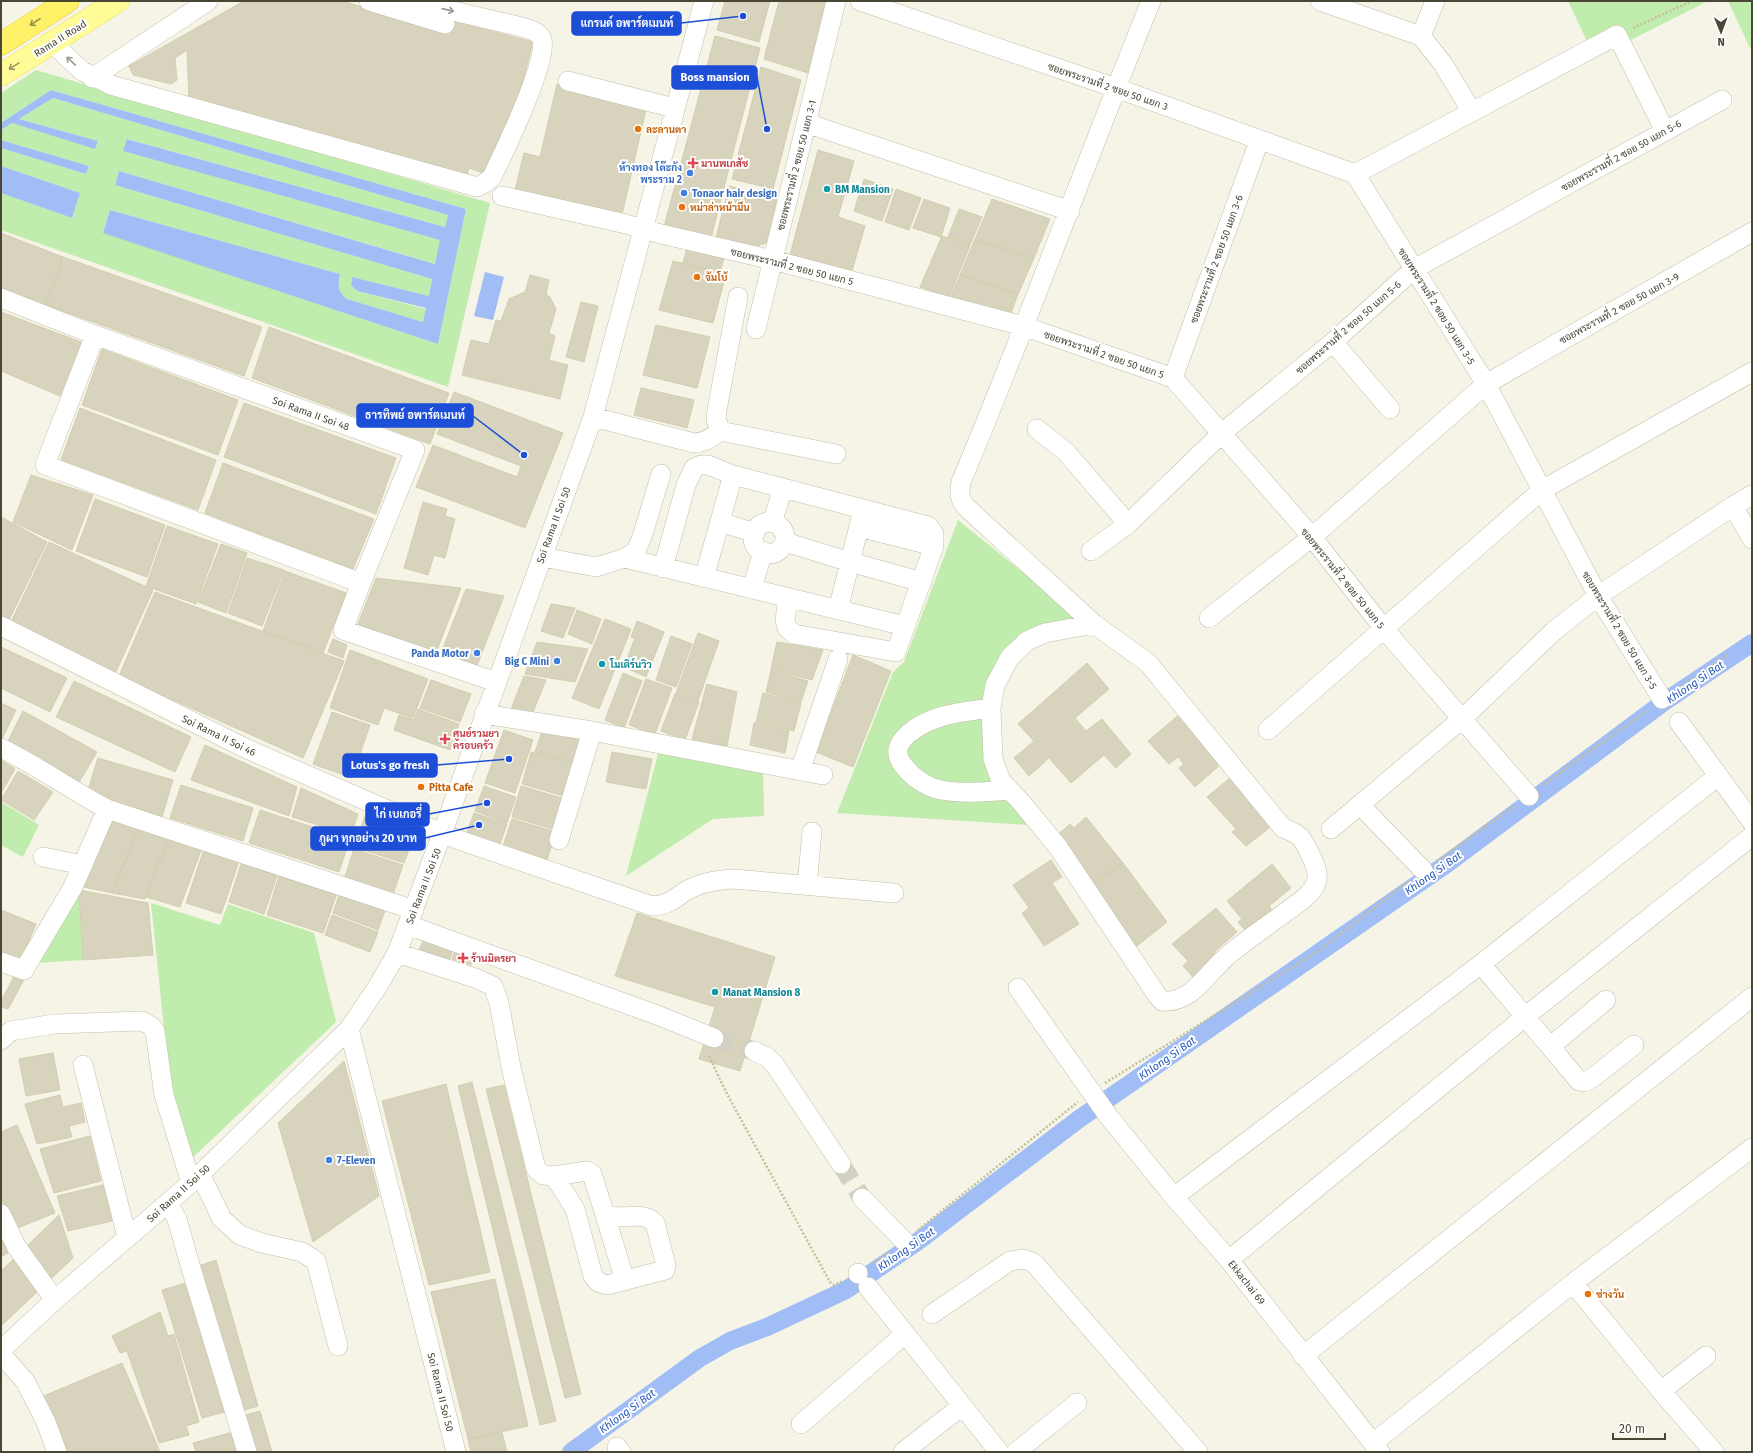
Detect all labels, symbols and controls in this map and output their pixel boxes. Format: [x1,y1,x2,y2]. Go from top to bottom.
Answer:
one-way arrow [441,7,454,14]
callout: แกรนด์ อพาร์ตเมนท์ [572,12,681,35]
north arrow [1701,12,1741,52]
text: แกรนด์ อพาร์ตเมนท์ [580,15,674,30]
one-way arrow [30,18,41,26]
street label: Rama II Road [32,18,89,60]
text: N [1717,35,1725,48]
one-way arrow [66,57,76,66]
street label: ซอยพระรามที่ 2 ซอย 50 แยก 3 [1046,58,1170,113]
one-way arrow [8,63,20,71]
callout: Boss mansion [672,66,757,89]
text: Boss mansion [680,71,750,84]
street label: ซอยพระรามที่ 2 ซอย 50 แยก 3-1 [772,98,819,232]
street label: ซอยพระรามที่ 2 ซอย 50 แยก 5-6 [1558,115,1684,194]
marker: ละลานตา [633,124,643,134]
place label: ละลานตา [646,124,686,136]
place label: มานพเภสัช [701,157,749,170]
marker: มานพเภสัช [688,158,698,168]
place label: ห้างทอง โต๊ะกัง พระราม 2 [619,160,682,186]
marker: ห้างทอง โต๊ะกัง พระราม 2 [685,168,695,178]
marker: BM Mansion [822,184,832,194]
place label: BM Mansion [835,184,890,196]
marker: Tonaor hair design [679,188,689,198]
place label: Tonaor hair design [692,188,777,200]
street label: ซอยพระรามที่ 2 ซอย 50 แยก 3-6 [1185,193,1246,325]
place label: หม่าล่าหน้ามึน [690,201,750,214]
marker: หม่าล่าหน้ามึน [677,202,687,212]
street label: ซอยพระรามที่ 2 ซอย 50 แยก 5 [729,243,855,288]
street label: ซอยพระรามที่ 2 ซอย 50 แยก 3-5 [1395,244,1480,367]
street label: ซอยพระรามที่ 2 ซอย 50 แยก 3-9 [1556,268,1682,347]
place label: จัมโบ้ [705,271,729,284]
marker: จัมโบ้ [692,272,702,282]
street label: ซอยพระรามที่ 2 ซอย 50 แยก 5-6 [1292,276,1404,377]
street label: ซอยพระรามที่ 2 ซอย 50 แยก 5 [1042,326,1166,381]
street label: Soi Rama II Soi 48 [271,394,351,434]
callout: ธารทิพย์ อพาร์ตเมนท์ [357,404,473,427]
text: ธารทิพย์ อพาร์ตเมนท์ [365,407,466,422]
street label: Soi Rama II Soi 50 [534,485,574,565]
street label: ซอยพระรามที่ 2 ซอย 50 แยก 5 [1298,524,1389,632]
street label: ซอยพระรามที่ 2 ซอย 50 แยก 3-5 [1579,568,1662,692]
place label: Panda Motor [411,648,470,660]
marker: Panda Motor [472,648,482,658]
place label: Big C Mini [505,656,549,668]
marker: Big C Mini [552,656,562,666]
place label: โมเดิร์นวิว [609,657,652,671]
water label: Khlong Si Bat [1664,658,1727,706]
marker: โมเดิร์นวิว [597,659,607,669]
street label: Soi Rama II Soi 46 [180,713,257,759]
place label: ศูนย์รวมยา ครอบครัว [453,726,499,752]
marker: ศูนย์รวมยา ครอบครัว [440,734,450,744]
callout: Lotus's go fresh [343,754,437,777]
text: Lotus's go fresh [351,759,429,772]
marker: Pitta Cafe [416,782,426,792]
place label: Pitta Cafe [429,782,474,794]
callout: ไก่ เบเกอรี่ [366,803,429,826]
text: ไก่ เบเกอรี่ [373,803,422,821]
callout: ภูผา ทุกอย่าง 20 บาท [311,827,425,850]
text: ภูผา ทุกอย่าง 20 บาท [319,831,417,846]
street label: Soi Rama II Soi 50 [404,846,444,926]
water label: Khlong Si Bat [1402,849,1464,898]
place label: ร้านมิตรยา [471,952,516,965]
marker: ร้านมิตรยา [458,953,468,963]
marker: Manat Mansion 8 [710,987,720,997]
place label: Manat Mansion 8 [723,987,801,999]
water label: Khlong Si Bat [1136,1034,1198,1083]
marker: 7-Eleven [324,1155,334,1165]
place label: 7-Eleven [337,1155,376,1167]
street label: Soi Rama II Soi 50 [145,1162,213,1225]
water label: Khlong Si Bat [875,1225,937,1274]
street label: Ekkachai 69 [1225,1258,1267,1307]
place label: ช่างวัน [1596,1288,1625,1301]
marker: ช่างวัน [1583,1289,1593,1299]
street label: Soi Rama II Soi 50 [424,1352,456,1433]
water label: Khlong Si Bat [597,1387,658,1436]
scale bar [1613,1415,1665,1441]
text: 20 m [1619,1422,1645,1436]

